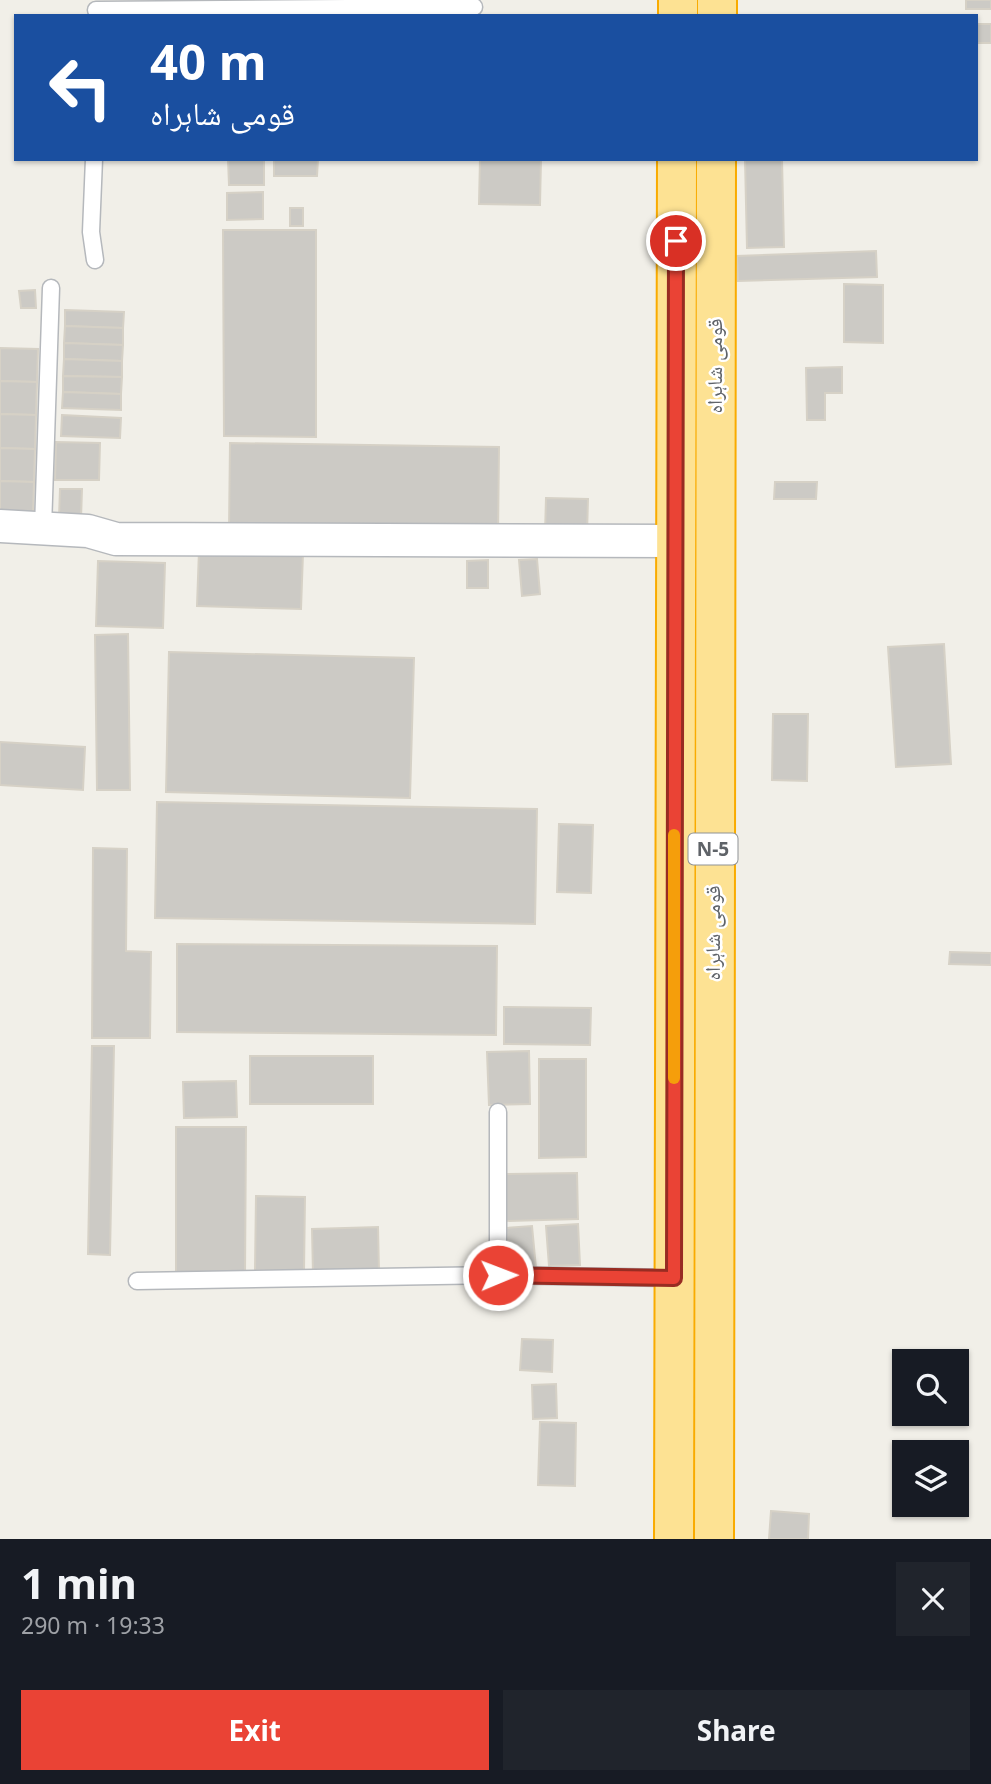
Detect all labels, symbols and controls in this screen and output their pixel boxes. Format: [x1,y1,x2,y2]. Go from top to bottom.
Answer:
text: 40 m [150,28,267,94]
icon: left [35,42,126,133]
text: قومی شاہراہ [150,91,295,134]
pin [646,211,706,271]
icon: arrive [657,222,695,260]
street label: قومی شاہراہ [700,318,728,414]
road number: N-5 [688,834,738,864]
street label: قومی شاہراہ [698,885,726,981]
position arrow [461,1238,535,1312]
map controls [892,1349,969,1517]
button: search [892,1349,969,1426]
button: layers [892,1440,969,1517]
text: 1 min [21,1554,137,1611]
button: close [896,1562,970,1636]
text: 290 m · 19:33 [21,1609,165,1641]
button: Exit [21,1690,489,1770]
button: Share [503,1690,970,1770]

